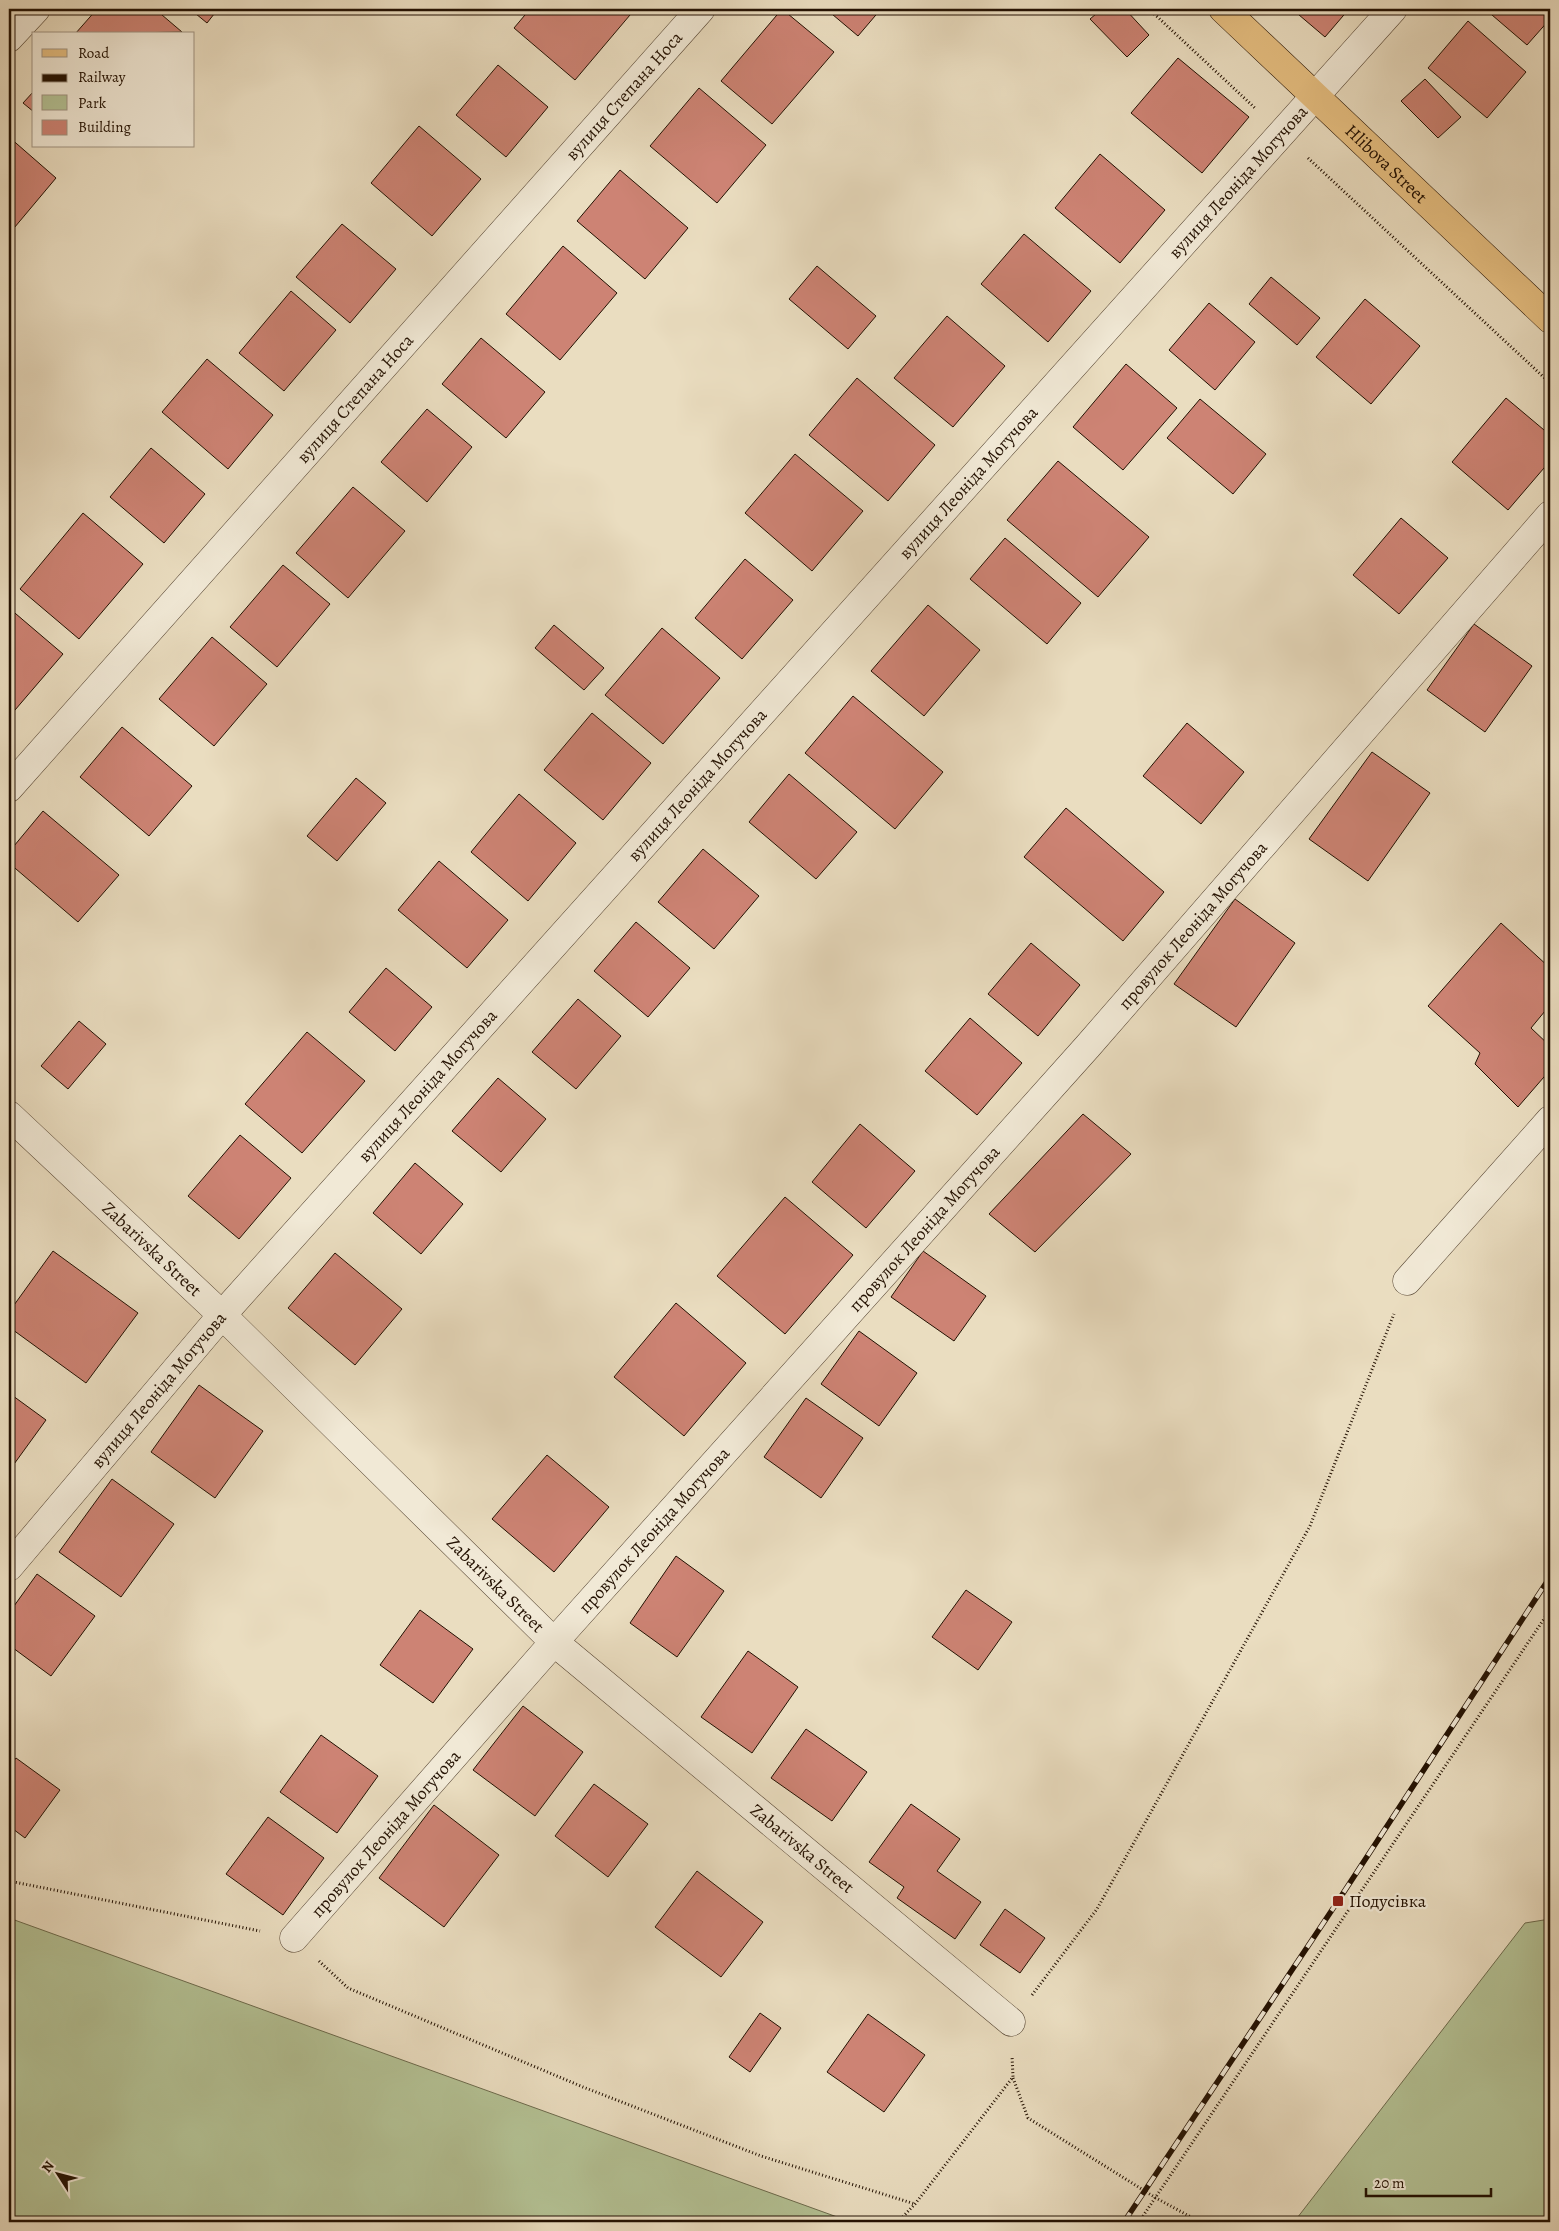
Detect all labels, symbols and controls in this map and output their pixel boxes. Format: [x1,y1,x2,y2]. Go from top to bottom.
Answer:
street label: вулиця Степана Носа [560,25,688,165]
legend [32,32,195,148]
text: Road [78,43,110,63]
text: Railway [78,67,126,87]
text: Park [78,93,107,113]
street label: вулиця Леоніда Могучова [1163,100,1313,263]
text: Building [78,117,131,137]
street label: Hlibova Street [1340,119,1433,209]
street label: вулиця Степана Носа [291,328,419,468]
street label: вулиця Леоніда Могучова [893,400,1044,564]
street label: вулиця Леоніда Могучова [622,703,773,867]
street label: провулок Леоніда Могучова [1113,836,1273,1015]
street label: вулиця Леоніда Могучова [353,1003,503,1167]
street label: провулок Леоніда Могучова [843,1140,1006,1317]
street label: Zabarivska Street [97,1197,207,1302]
street label: вулиця Леоніда Могучова [86,1306,232,1473]
street label: провулок Леоніда Могучова [573,1441,736,1619]
street label: Zabarivska Street [441,1531,550,1638]
street label: провулок Леоніда Могучова [306,1744,466,1923]
street label: Zabarivska Street [745,1798,859,1899]
place label: Подусівка [1349,1889,1427,1913]
marker: Подусівка [1331,1894,1345,1908]
north arrow [32,2148,82,2198]
text: N [37,2157,59,2176]
scale bar [1366,2166,1492,2198]
text: 20 m [1374,2173,1405,2193]

